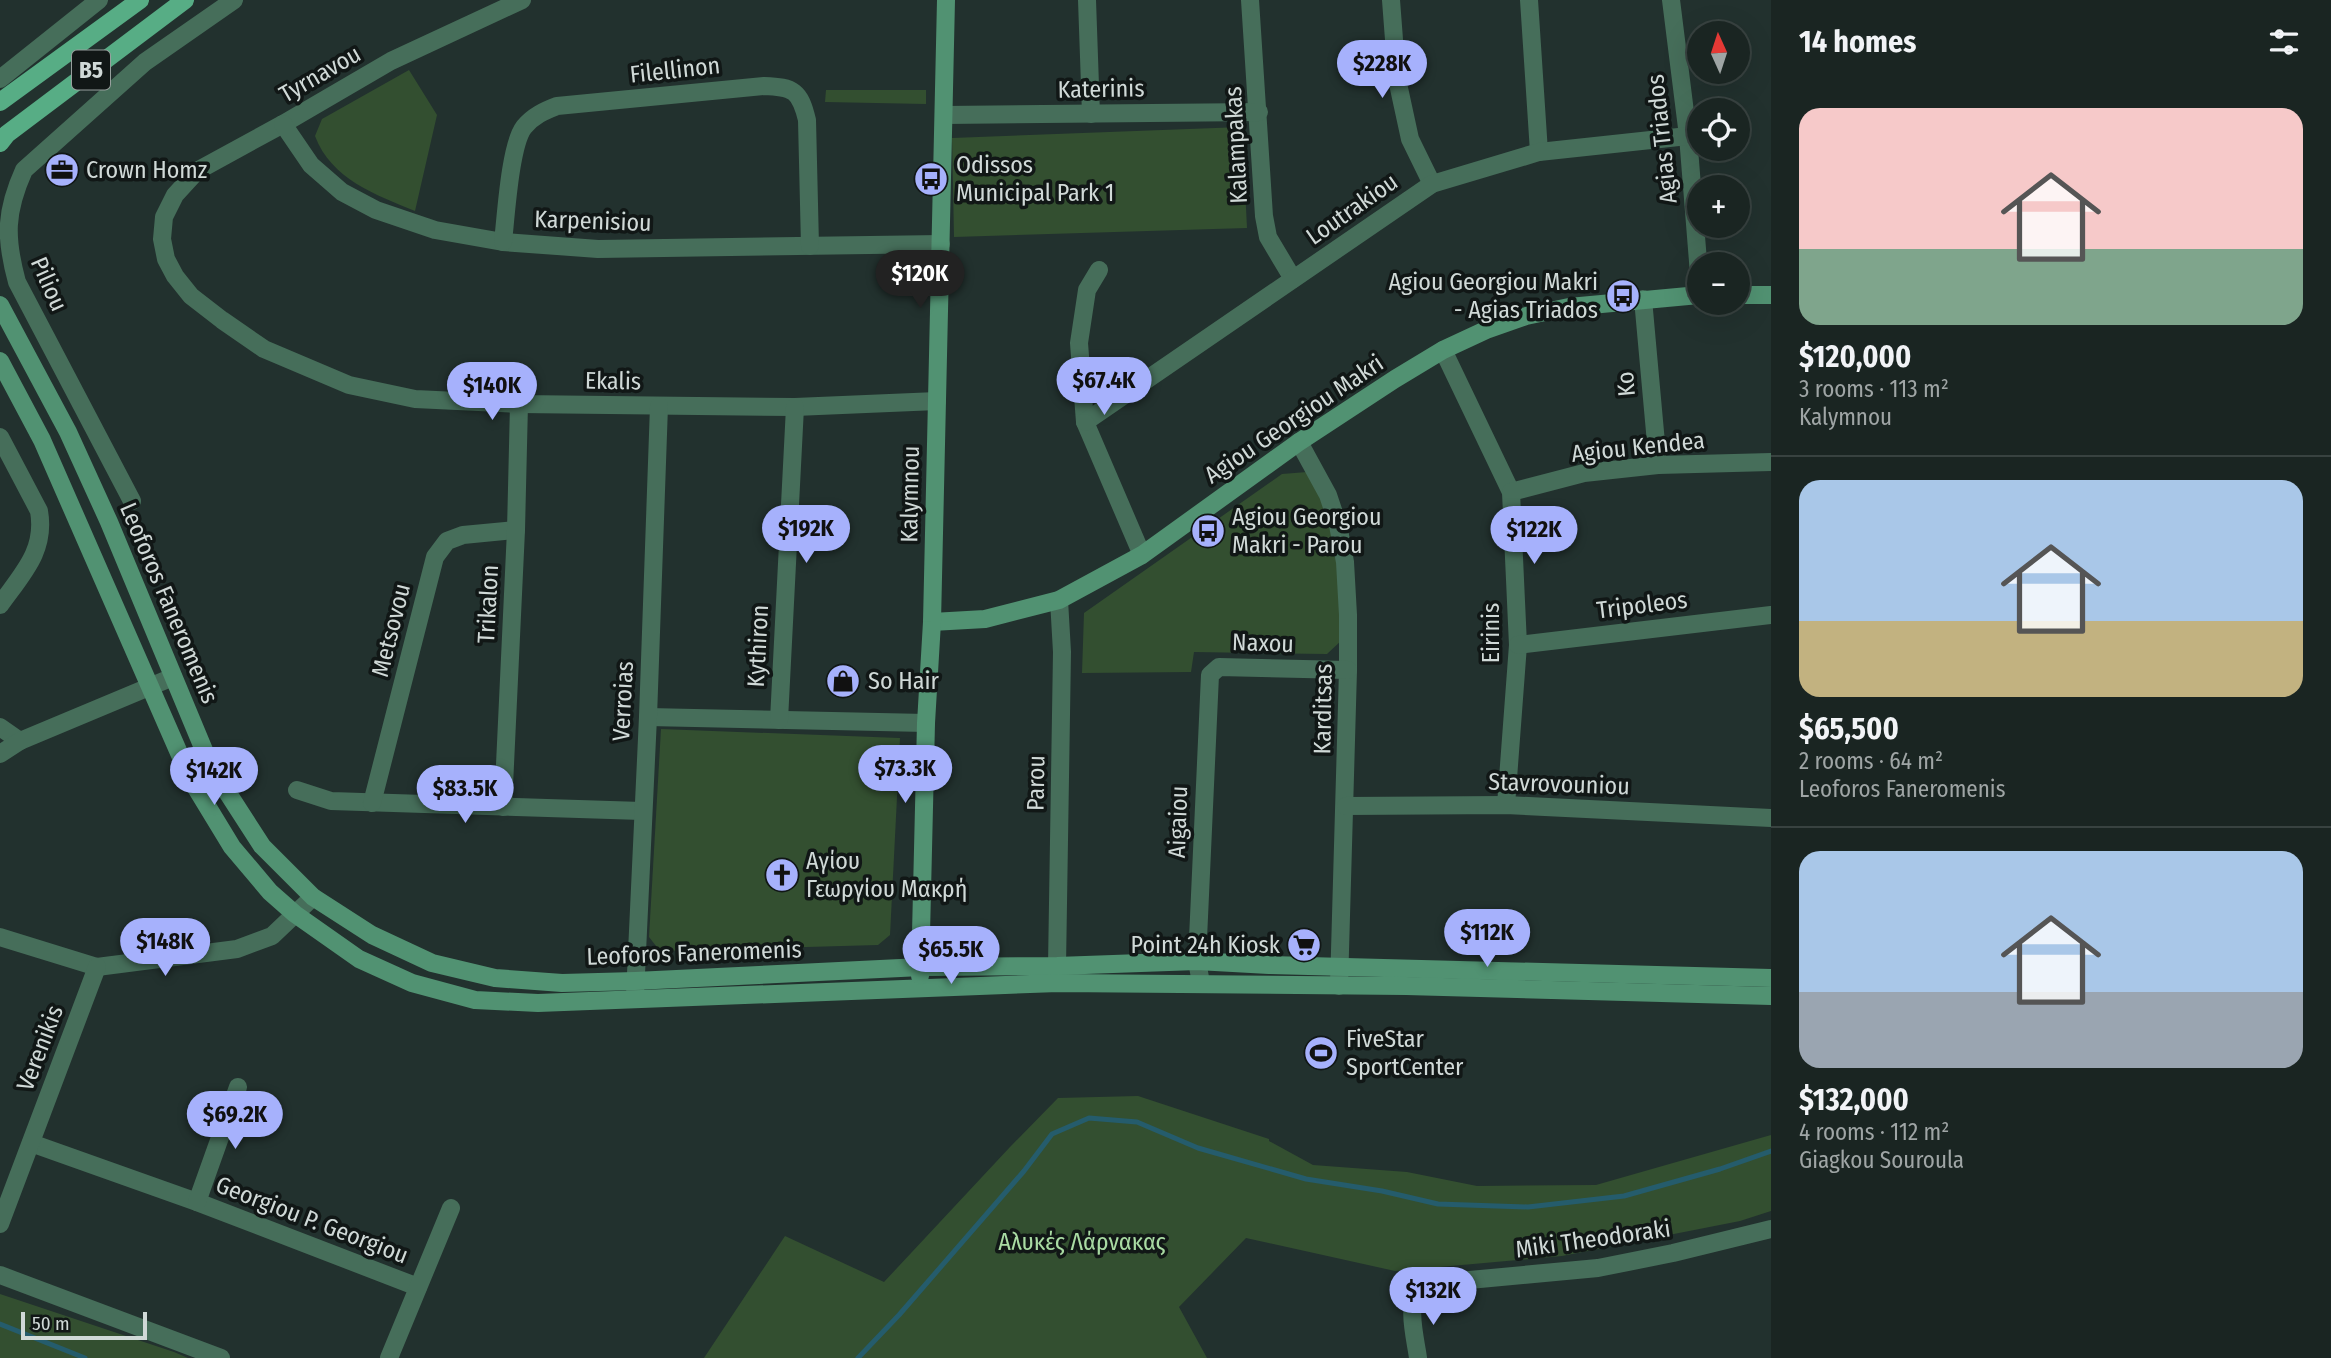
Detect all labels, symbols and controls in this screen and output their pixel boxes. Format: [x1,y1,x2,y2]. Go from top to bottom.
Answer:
north arrow [1687,21,1750,84]
map controls [1687,21,1750,315]
icon: filters [2265,23,2303,61]
text: 14 homes [1799,24,1916,60]
street label: Tyrnavou [274,40,366,108]
pin: $228K [1333,41,1431,100]
text: $228K [1353,49,1411,77]
road number: B5 [72,50,110,90]
street label: Filellinon [629,51,721,89]
street label: Agias Triados [1641,73,1683,205]
street label: Katerinis [1057,74,1145,104]
street label: Kalampakas [1219,86,1253,204]
button: locate [1687,98,1750,161]
office icon: Crown Homz [43,151,81,189]
place label: Odissos Municipal Park 1 [956,151,1114,207]
icon: home [1988,154,2114,280]
place label: Crown Homz [86,156,207,184]
bus stop icon: Odissos Municipal Park 1 [912,160,950,198]
street label: Loutrakiou [1301,167,1403,251]
button: + [1687,175,1750,238]
street label: Karpenisiou [534,205,652,237]
pin: $120K [871,250,969,310]
button: − [1687,252,1750,315]
street label: Piliou [25,253,73,315]
text: $120K [892,259,948,287]
place label: Agiou Georgiou Makri - Agias Triados [1388,268,1598,324]
bus stop icon: Agiou Georgiou Makri - Agias Triados [1604,277,1642,315]
text: $120,000 [1799,339,1911,375]
street label: Agiou Georgiou Makri [1199,349,1389,489]
pin: $67.4K [1047,358,1161,417]
pin: $140K [443,362,541,422]
text: $67.4K [1073,366,1135,394]
street label: Ekalis [585,367,641,395]
street label: Ko [1611,370,1641,398]
text: $140K [463,371,521,399]
text: 3 rooms · 113 m² [1799,375,1949,403]
text: Kalymnou [1799,403,1892,431]
street label: Agiou Kendea [1570,426,1706,468]
street label: Kalymnou [895,445,925,543]
street label: Leoforos Faneromenis [114,498,224,708]
place label: Agiou Georgiou Makri - Parou [1232,503,1382,559]
pin: $192K [757,505,855,565]
pin: $122K [1485,506,1583,566]
bus stop icon: Agiou Georgiou Makri - Parou [1189,512,1227,550]
text: $192K [778,514,834,542]
text: $122K [1506,515,1562,543]
icon: home [1988,526,2114,652]
street label: Trikalon [472,564,504,644]
street label: Metsovou [366,580,416,680]
street label: Tripoleos [1595,586,1689,624]
street label: Eirinis [1477,603,1505,663]
street label: Kythiron [742,604,774,688]
street label: Naxou [1232,628,1294,658]
street label: Verroias [607,660,639,742]
shop icon: So Hair [824,662,862,700]
street label: Karditsas [1308,663,1338,755]
place label: So Hair [868,667,940,695]
text: $65,500 [1799,711,1899,747]
pin: $73.3K [848,746,962,805]
text: 2 rooms · 64 m² [1799,747,1943,775]
pin: $142K [165,748,263,807]
text: $73.3K [874,754,936,782]
street label: Parou [1022,755,1050,811]
text: $142K [186,756,242,784]
pin: $83.5K [408,766,522,825]
street label: Stavrovouniou [1488,768,1630,800]
text: $83.5K [433,774,497,802]
text: Leoforos Faneromenis [1799,775,2005,803]
street label: Aigaiou [1163,785,1193,859]
place label: Αγίου Γεωργίου Μακρή [806,847,967,903]
church icon: Αγίου Γεωργίου Μακρή [763,856,801,894]
icon: home [1988,897,2114,1023]
pin: $112K [1438,909,1536,969]
pin: $148K [116,918,214,978]
text: $112K [1460,918,1514,946]
pin: $65.5K [894,926,1008,986]
supermarket icon: Point 24h Kiosk [1285,926,1323,964]
text: $148K [136,927,194,955]
place label: Point 24h Kiosk [1131,931,1281,959]
street label: Leoforos Faneromenis [586,935,802,971]
text: $65.5K [919,935,983,963]
street label: Verenikis [11,1001,69,1095]
place label: FiveStar SportCenter [1346,1025,1464,1081]
sports icon: FiveStar SportCenter [1302,1034,1340,1072]
text: $132,000 [1799,1082,1909,1118]
pin: $69.2K [178,1092,292,1151]
text: $69.2K [203,1100,267,1128]
text: 4 rooms · 112 m² [1799,1118,1949,1146]
text: Giagkou Souroula [1799,1146,1964,1174]
street label: Georgiou P. Georgiou [212,1170,412,1270]
street label: Miki Theodoraki [1514,1214,1672,1264]
park label: Αλυκές Λάρνακας [998,1228,1166,1256]
pin: $132K [1384,1268,1482,1327]
text: $132K [1405,1276,1461,1304]
scale bar [21,1309,147,1341]
text: 50 m [32,1312,70,1335]

